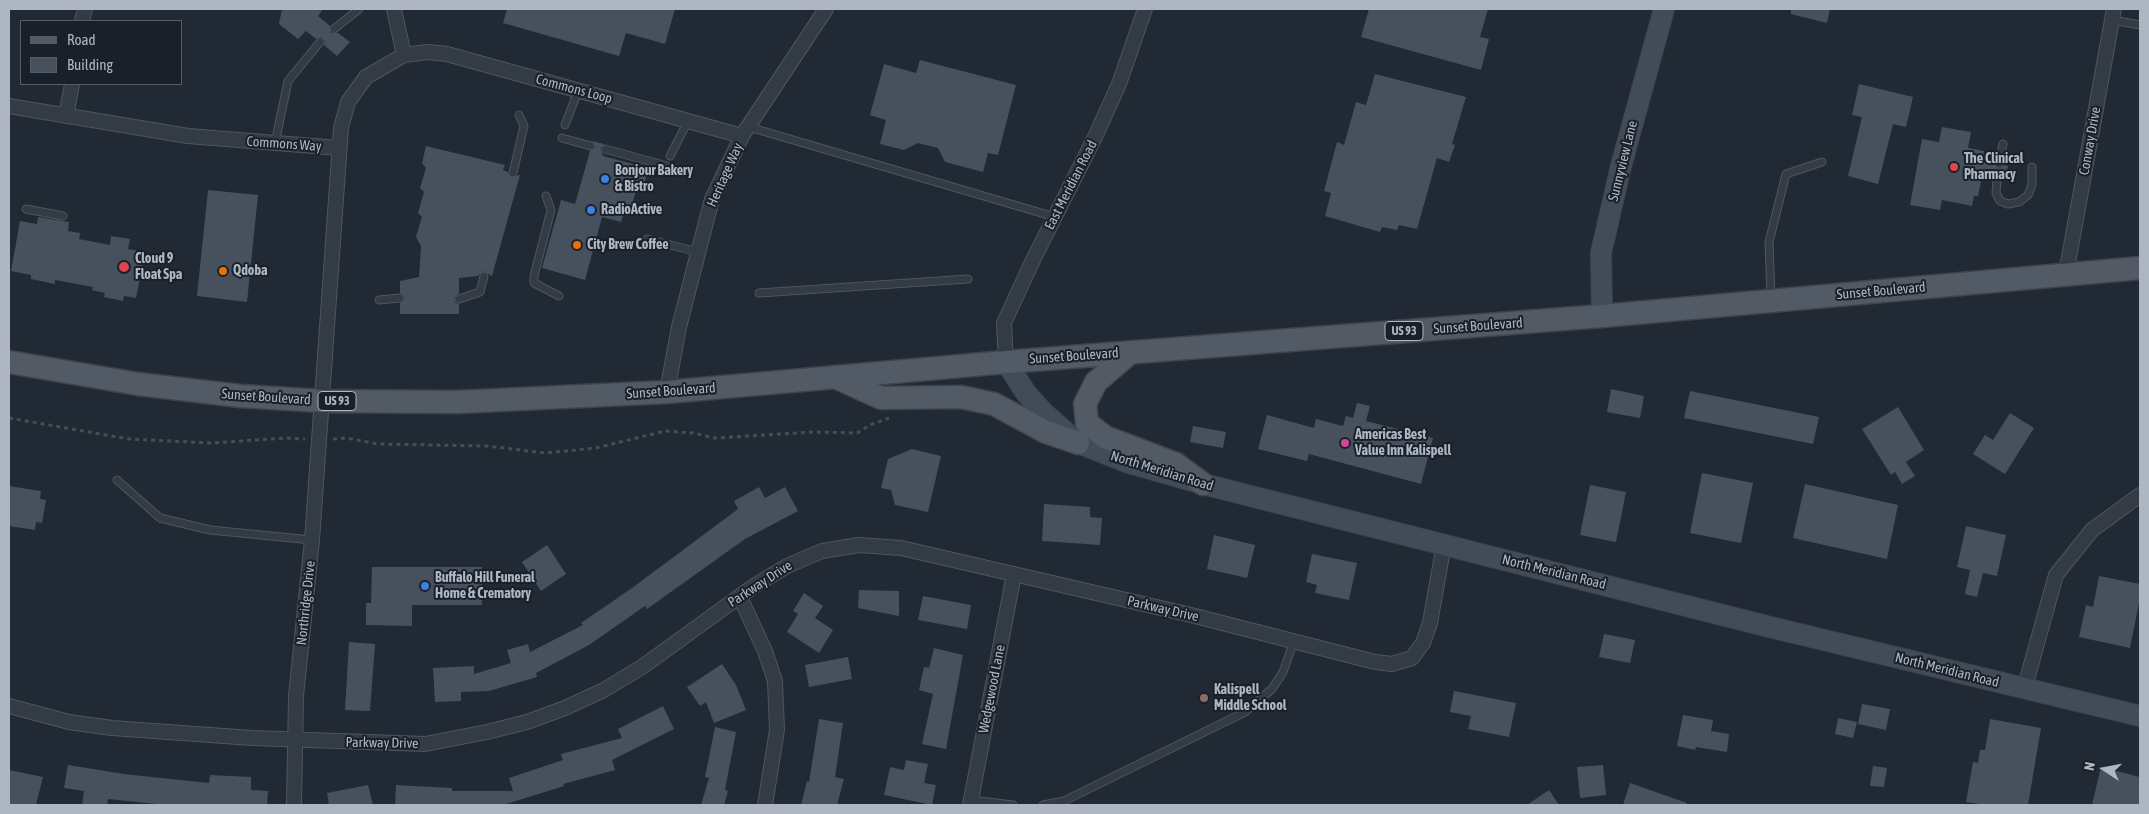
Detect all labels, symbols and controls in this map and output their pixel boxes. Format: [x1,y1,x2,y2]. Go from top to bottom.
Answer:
legend [20,20,182,85]
text: Road [67,31,96,48]
text: Building [67,56,113,73]
street label: Commons Loop [534,71,614,107]
street label: Conway Drive [2076,105,2104,177]
street label: Sunnyview Lane [1605,119,1641,203]
street label: Commons Way [246,133,322,155]
street label: East Meridian Road [1041,137,1101,233]
street label: Heritage Way [703,140,747,210]
place label: The Clinical Pharmacy [1964,151,2024,184]
marker: The Clinical Pharmacy [1948,161,1960,173]
place label: Bonjour Bakery & Bistro [615,163,693,196]
marker: Bonjour Bakery & Bistro [599,173,611,185]
place label: RadioActive [601,202,662,218]
marker: RadioActive [585,204,597,216]
place label: City Brew Coffee [587,237,669,253]
marker: City Brew Coffee [571,239,583,251]
place label: Cloud 9 Float Spa [135,251,182,284]
marker: Cloud 9 Float Spa [117,260,131,274]
place label: Qdoba [233,263,268,279]
marker: Qdoba [217,265,229,277]
street label: Sunset Boulevard [1836,279,1926,303]
street label: Sunset Boulevard [1433,315,1523,337]
road number: US 93 [1385,322,1423,341]
street label: Sunset Boulevard [1029,345,1119,367]
street label: Sunset Boulevard [626,380,716,402]
street label: Sunset Boulevard [221,386,311,408]
road number: US 93 [318,392,356,411]
place label: Americas Best Value Inn Kalispell [1355,427,1451,460]
marker: Americas Best Value Inn Kalispell [1339,437,1351,449]
street label: North Meridian Road [1109,447,1215,495]
street label: North Meridian Road [1500,551,1608,593]
street label: Parkway Drive [725,557,795,611]
street label: Northridge Drive [293,560,319,646]
place label: Buffalo Hill Funeral Home & Crematory [435,570,535,602]
marker: Buffalo Hill Funeral Home & Crematory [419,580,431,592]
street label: Parkway Drive [1126,593,1200,625]
street label: Wedgewood Lane [975,643,1009,735]
street label: North Meridian Road [1893,649,2001,691]
place label: Kalispell Middle School [1214,682,1286,714]
marker: Kalispell Middle School [1198,692,1210,704]
street label: Parkway Drive [345,734,419,752]
north arrow [2079,744,2129,794]
text: N [2081,761,2098,772]

